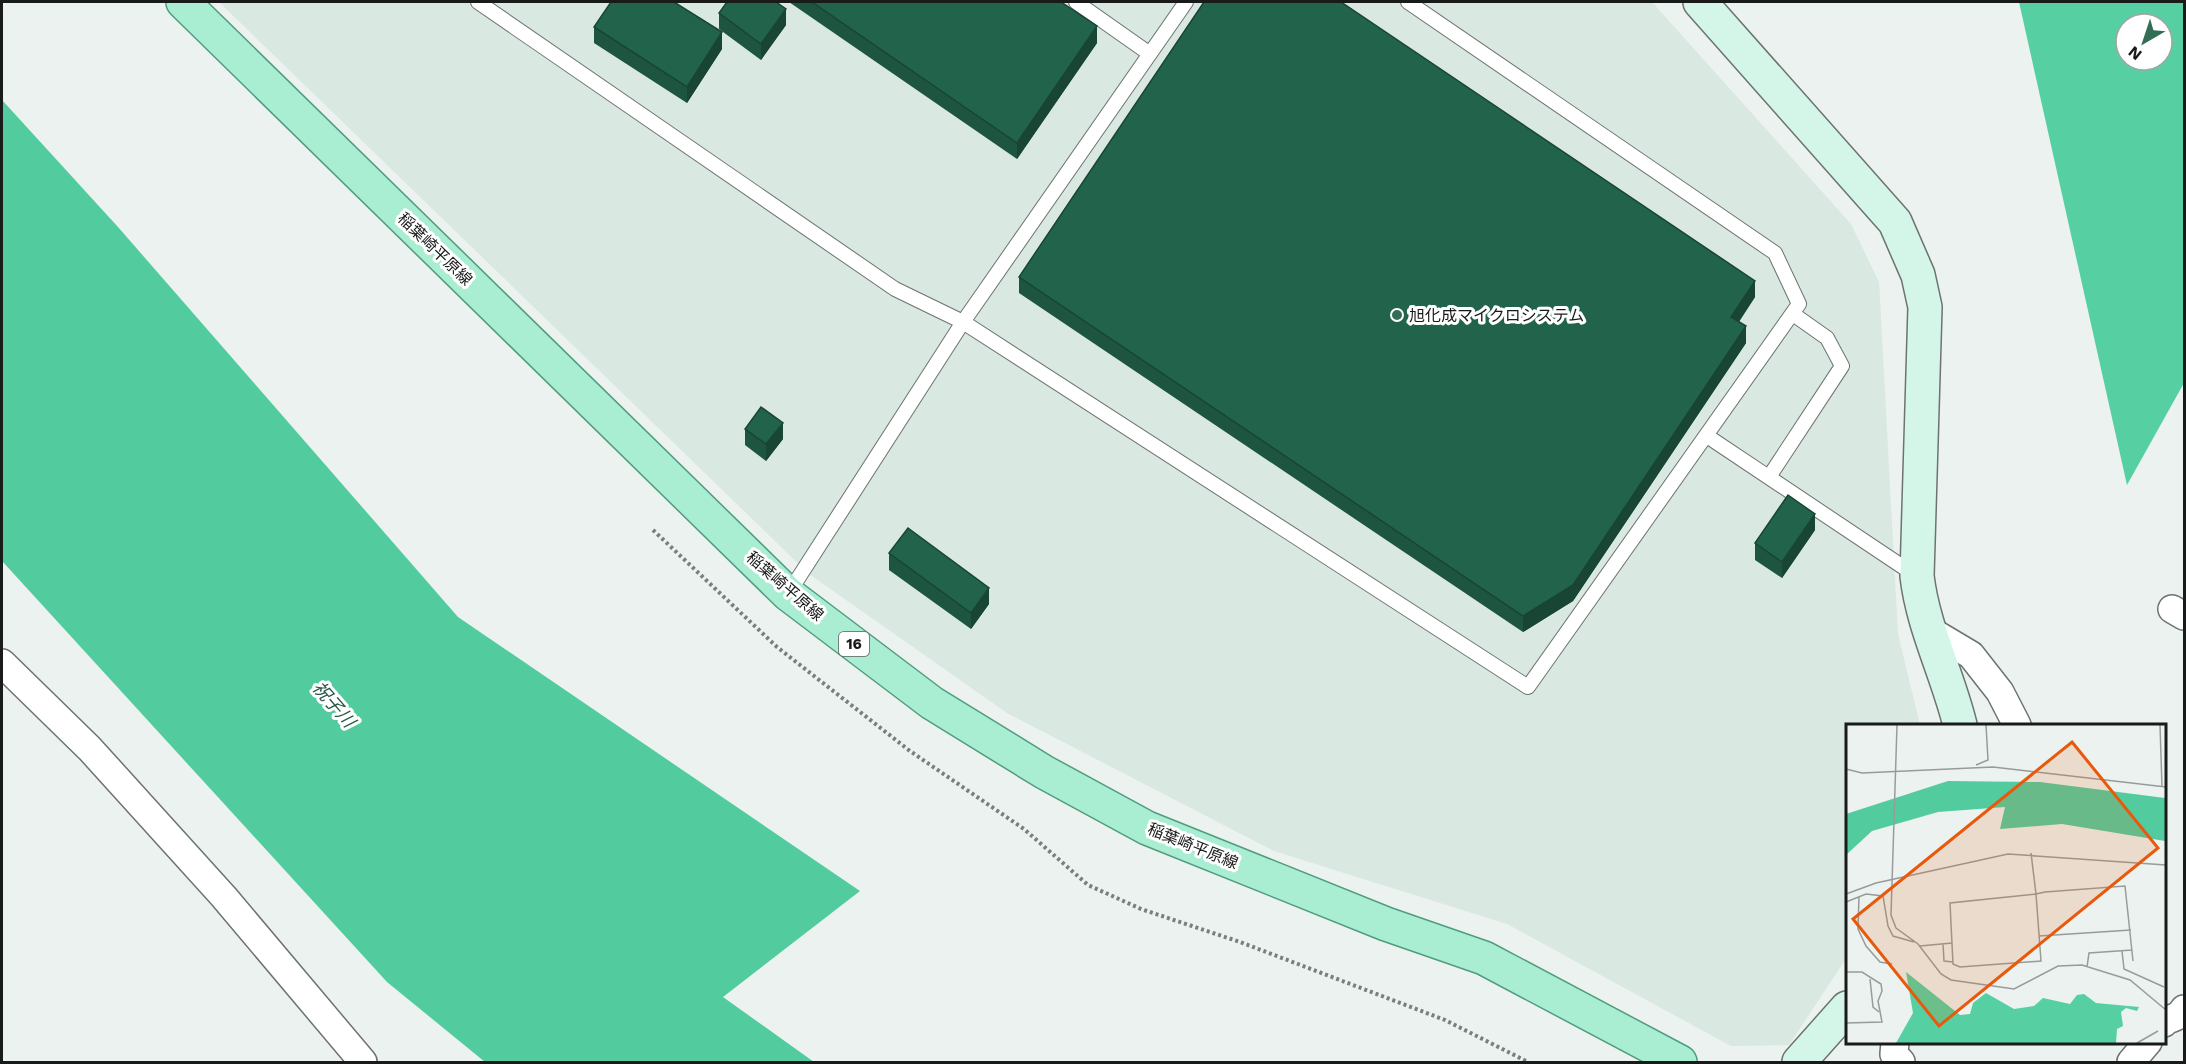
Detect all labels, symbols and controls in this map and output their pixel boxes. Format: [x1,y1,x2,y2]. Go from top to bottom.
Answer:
north arrow [2114,12,2174,72]
text: N [2124,42,2145,64]
street label: 稲葉崎平原線 [394,209,476,289]
place label: 旭化成マイクロシステム [1409,306,1584,325]
marker: 旭化成マイクロシステム [1390,308,1404,322]
street label: 稲葉崎平原線 [743,547,827,625]
road number: 16 [839,632,869,656]
water label: 祝子川 [308,677,361,733]
inset map [1846,724,2165,1043]
street label: 稲葉崎平原線 [1145,819,1241,873]

